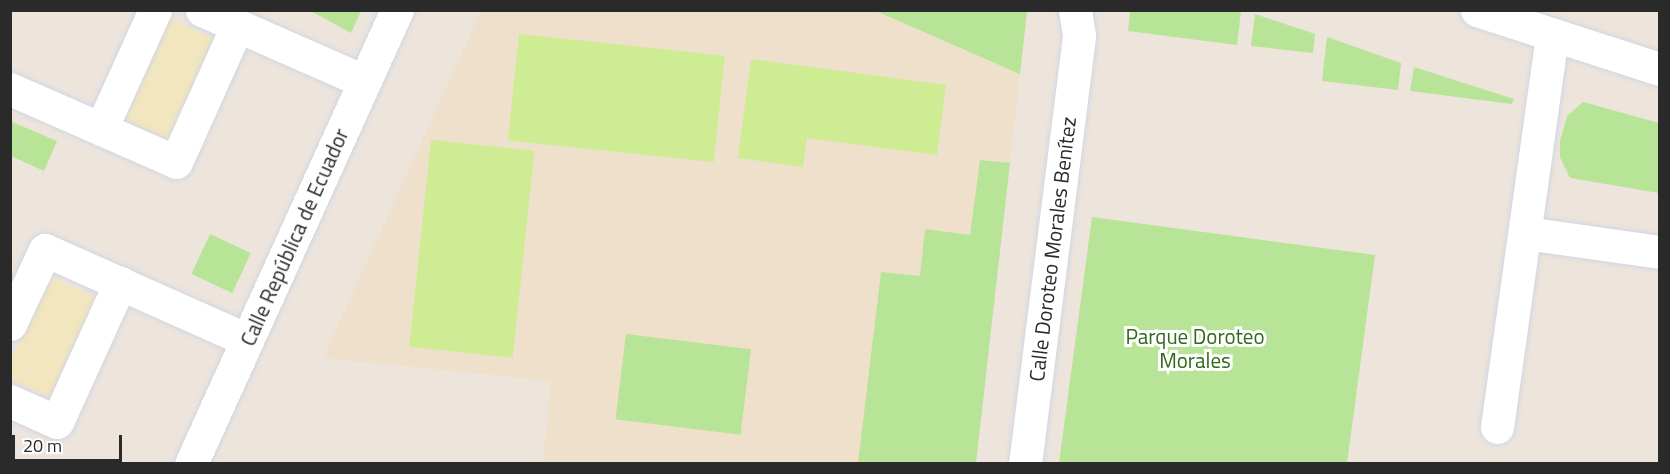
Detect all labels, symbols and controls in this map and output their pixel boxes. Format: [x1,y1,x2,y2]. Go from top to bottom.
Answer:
street label: Calle Doroteo Morales Benítez [1023,115,1081,383]
street label: Calle República de Ecuador [235,124,353,350]
park label: Parque Doroteo Morales [1125,323,1265,373]
scale bar [15,423,124,461]
text: 20 m [23,432,62,459]

